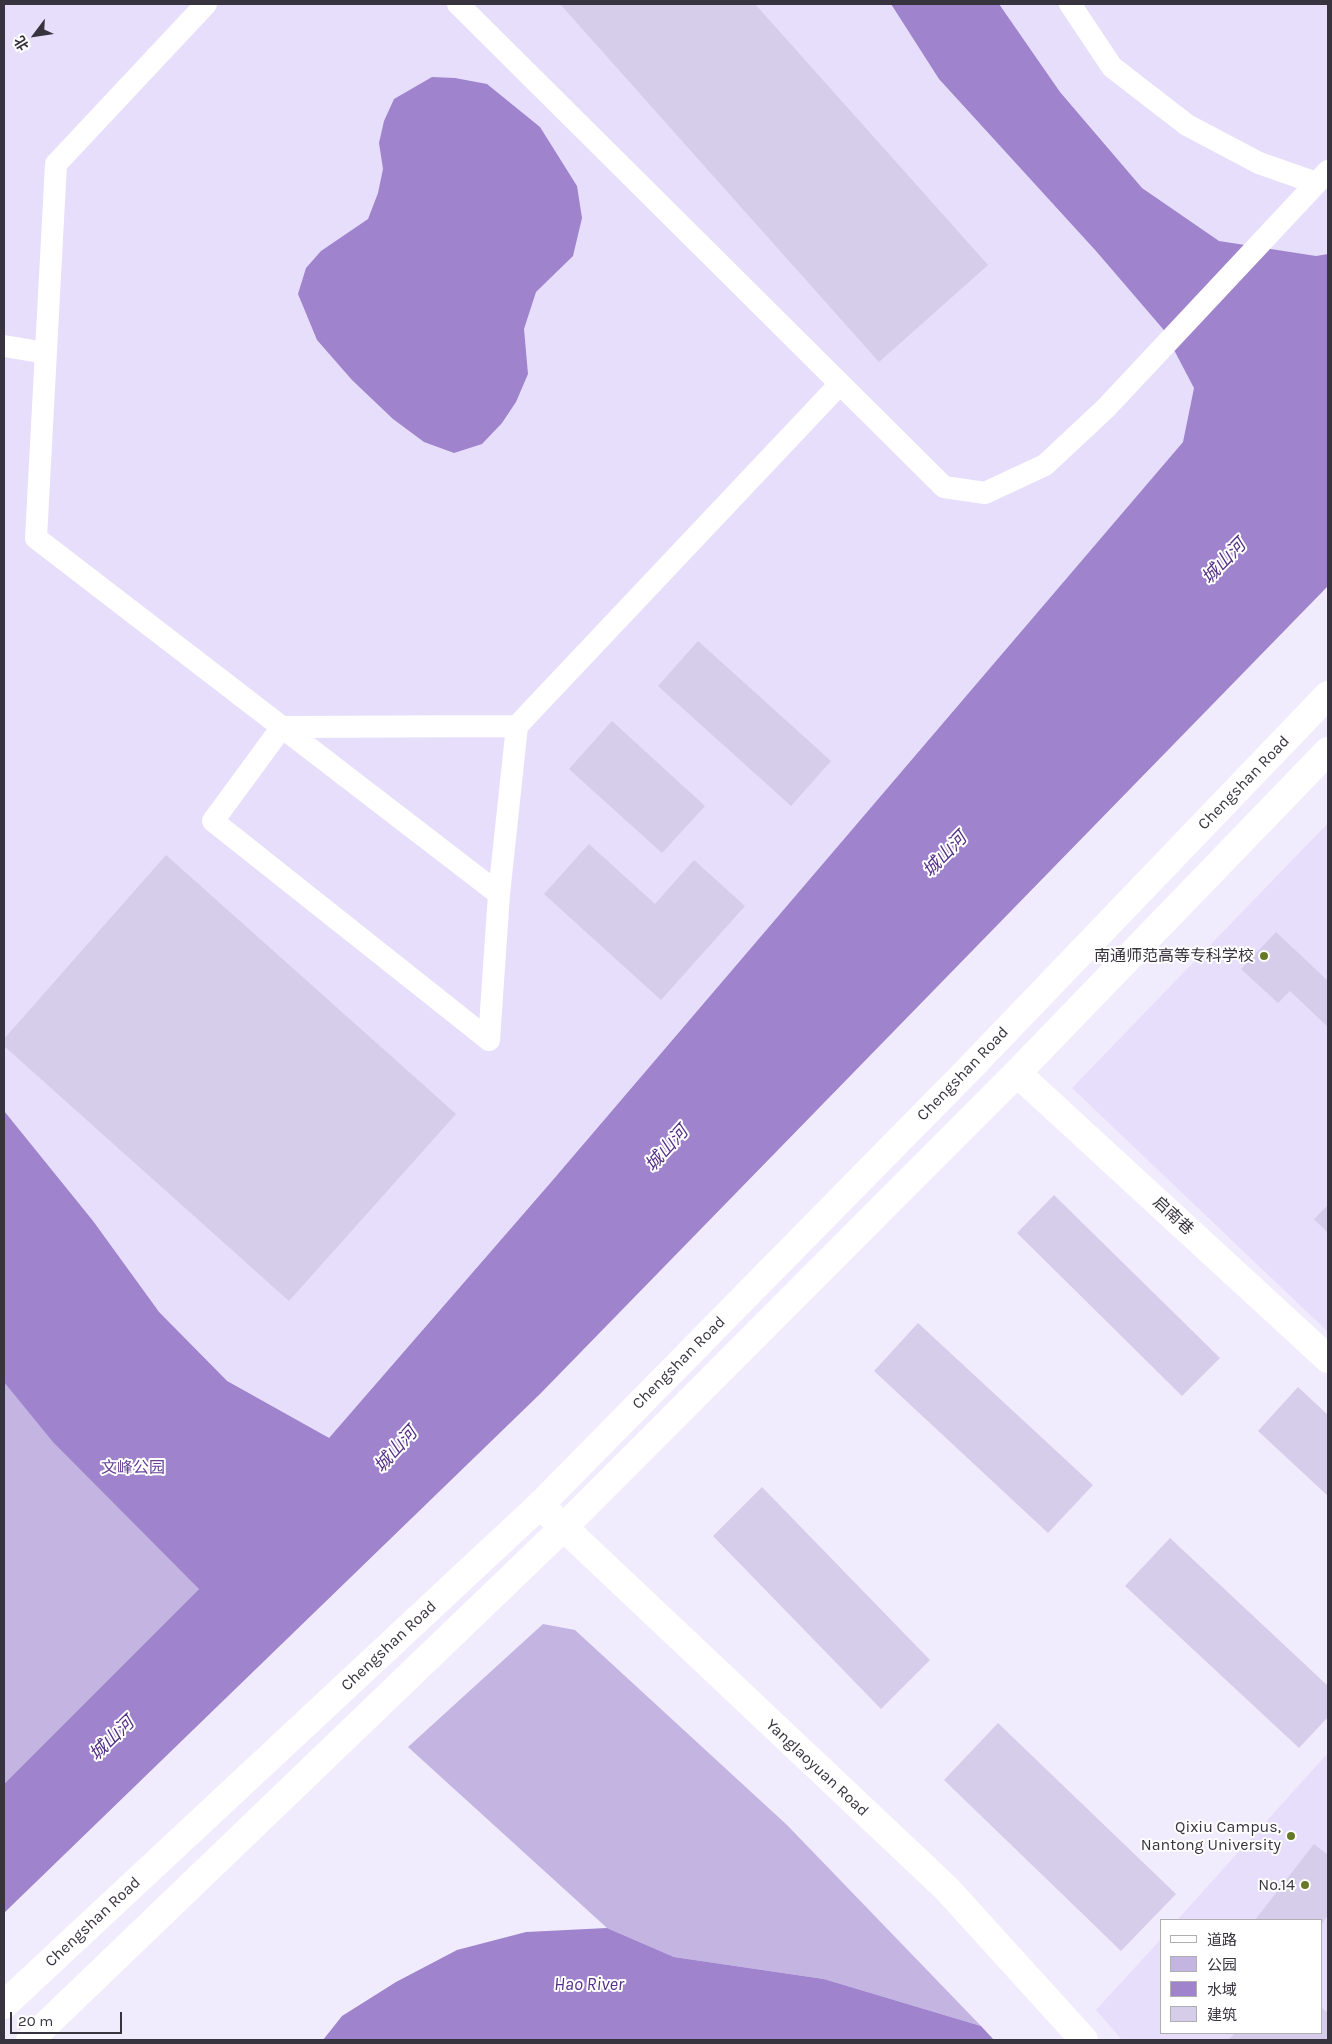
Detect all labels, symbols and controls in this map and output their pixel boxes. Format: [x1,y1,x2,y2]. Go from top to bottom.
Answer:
north arrow [10,10,60,60]
text: 北 [11,33,33,53]
water label: 城山河 [1197,535,1251,589]
street label: Chengshan Road [1194,732,1294,834]
water label: 城山河 [918,828,972,882]
place label: 南通师范高等专科学校 [1094,946,1254,966]
marker: 南通师范高等专科学校 [1258,950,1270,962]
street label: Chengshan Road [913,1023,1013,1125]
water label: 城山河 [641,1122,693,1176]
street label: 启南巷 [1149,1193,1197,1239]
street label: Chengshan Road [629,1313,729,1413]
water label: 城山河 [370,1423,422,1477]
park label: 文峰公园 [101,1458,165,1478]
street label: Chengshan Road [337,1597,441,1695]
water label: 城山河 [85,1712,139,1766]
street label: Yanglaoyuan Road [762,1715,872,1821]
place label: Qixiu Campus, Nantong University [1141,1817,1281,1855]
marker: Qixiu Campus, Nantong University [1285,1830,1297,1842]
street label: Chengshan Road [41,1873,145,1971]
place label: No.14 [1258,1875,1295,1895]
marker: No.14 [1299,1879,1311,1891]
legend [1160,1919,1322,2034]
text: 道路 [1207,1931,1237,1949]
text: 公园 [1207,1956,1237,1974]
water label: Hao River [554,1974,624,1996]
text: 水域 [1207,1981,1237,1999]
scale bar [12,2002,125,2034]
text: 建筑 [1207,2006,1237,2024]
text: 20 m [18,2012,53,2030]

